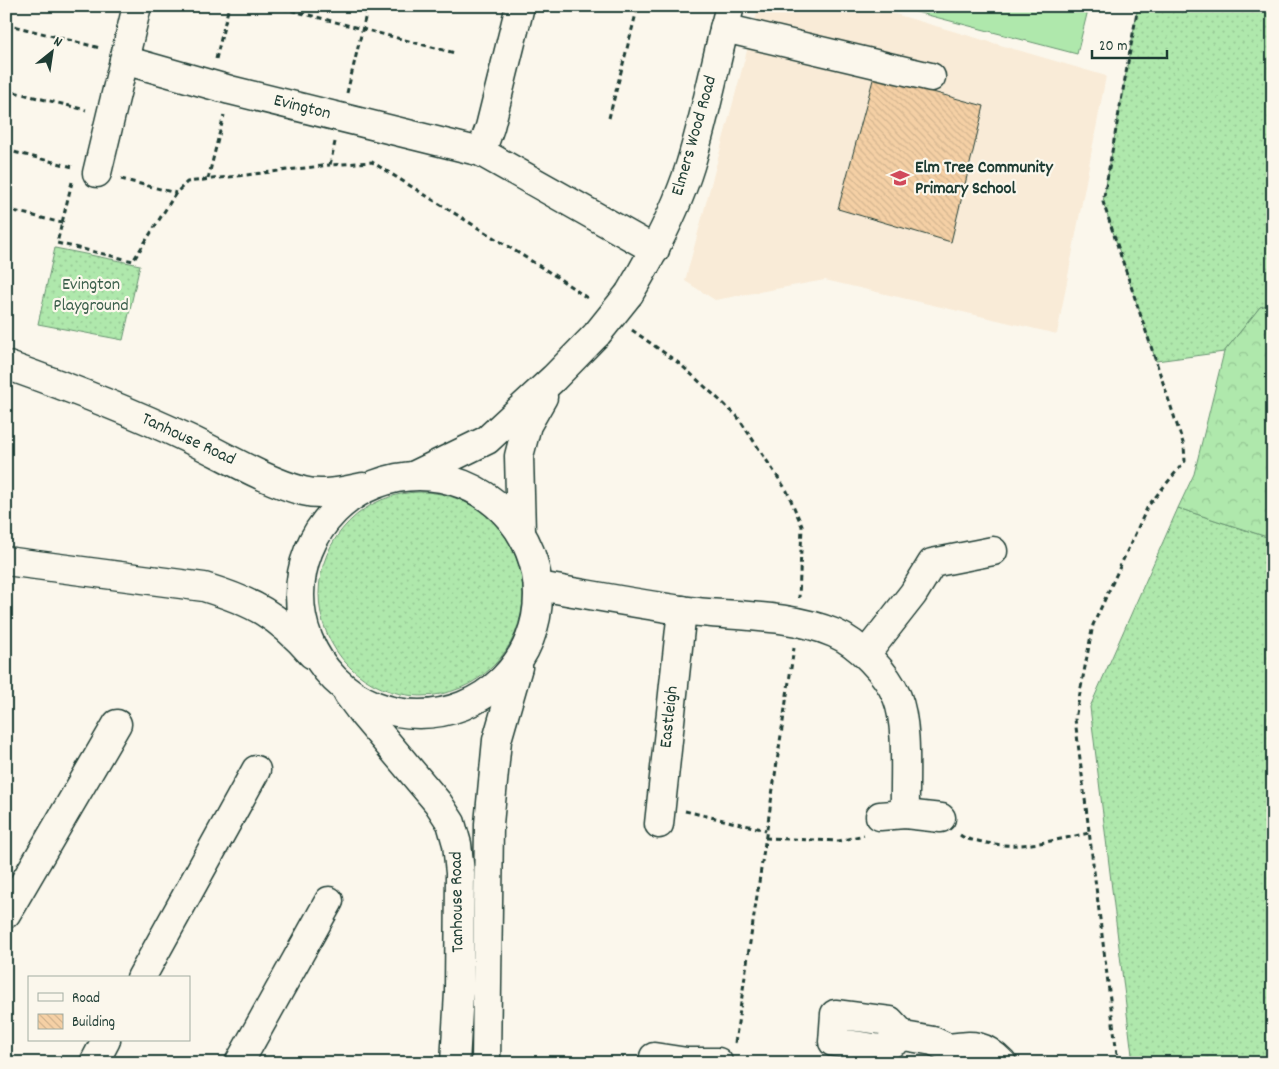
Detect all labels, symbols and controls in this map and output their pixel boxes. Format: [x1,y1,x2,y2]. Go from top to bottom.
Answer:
north arrow [28,28,78,78]
scale bar [1092,28,1166,60]
text: N [50,32,66,53]
text: 20 m [1099,36,1127,58]
street label: Elmers Wood Road [666,73,724,199]
street label: Evington [271,89,333,127]
place label: Elm Tree Community Primary School [915,156,1053,202]
school or university icon: Elm Tree Community Primary School [889,167,911,189]
park label: Evington Playground [53,273,129,319]
street label: Tanhouse Road [137,407,239,473]
street label: Eastleigh [654,685,686,749]
street label: Tanhouse Road [445,851,471,953]
legend [28,976,190,1042]
text: Road [72,988,100,1010]
text: Building [72,1012,115,1034]

